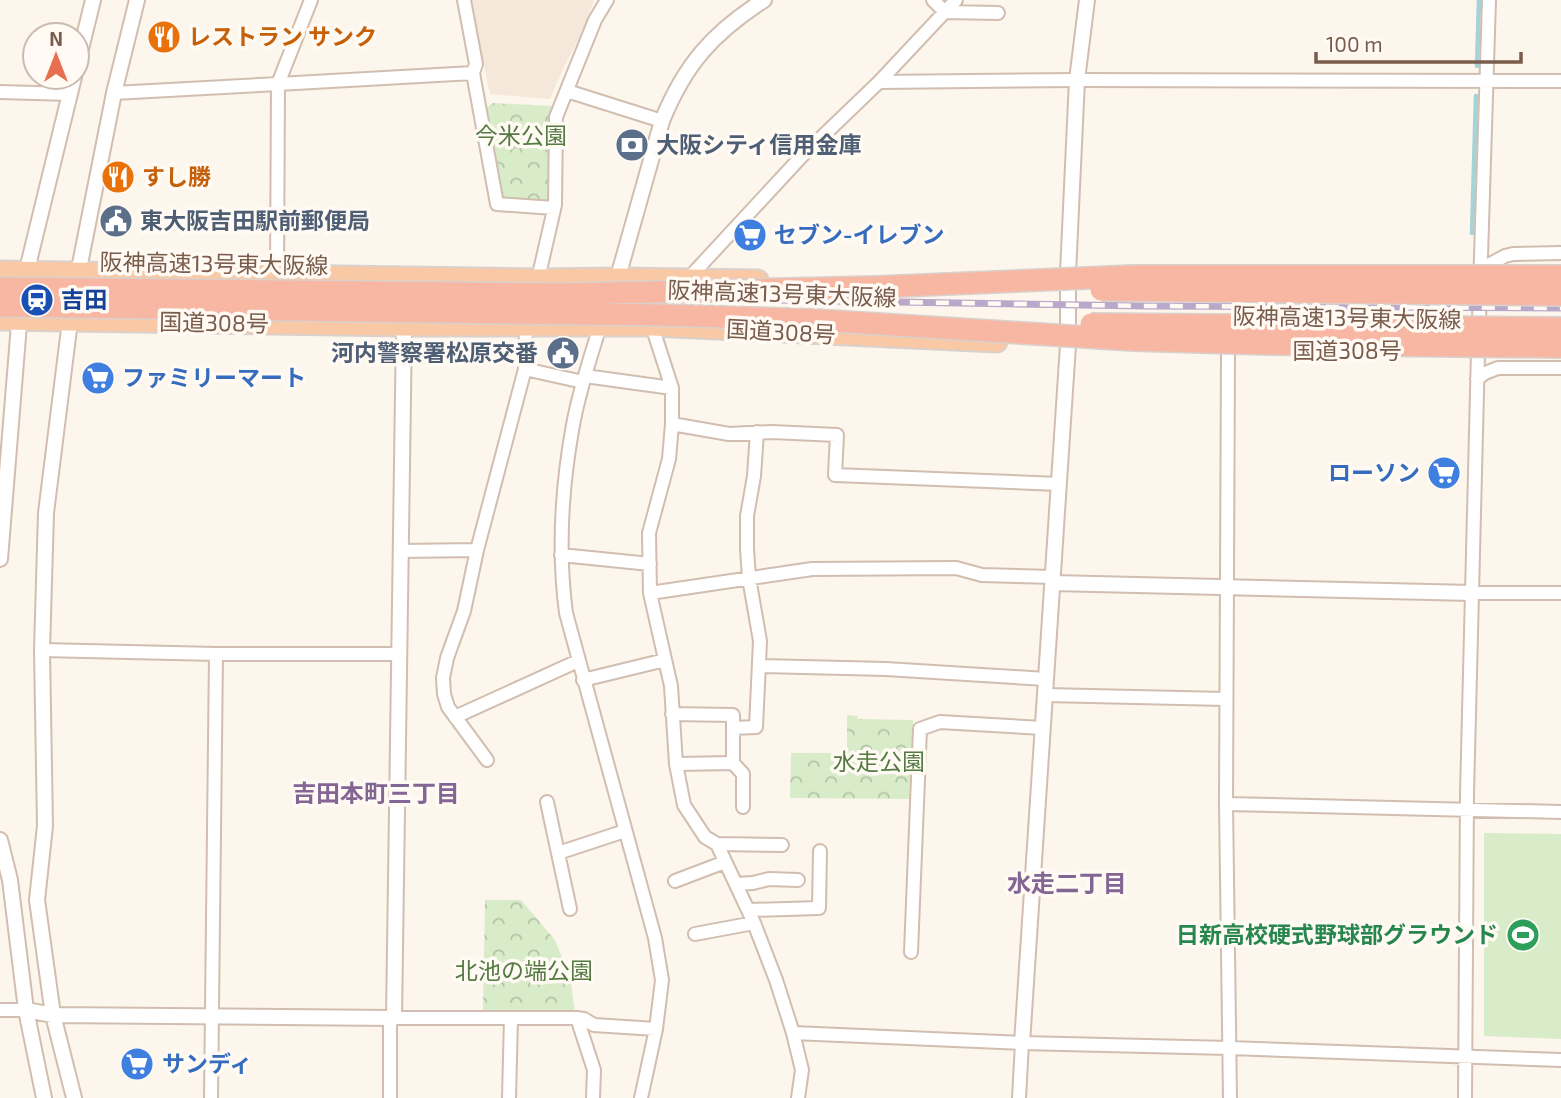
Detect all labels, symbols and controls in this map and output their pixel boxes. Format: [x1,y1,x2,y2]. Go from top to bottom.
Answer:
restaurant icon: レストラン サンク [145,18,183,56]
north arrow [21,21,91,91]
scale bar [1316,21,1521,65]
place label: レストラン サンク [188,22,377,50]
text: N [49,27,63,50]
text: 100 m [1326,31,1383,56]
park label: 今米公園 [475,121,567,149]
bank icon: 大阪シティ信用金庫 [613,126,651,164]
place label: 大阪シティ信用金庫 [656,130,862,158]
restaurant icon: すし勝 [99,158,137,196]
place label: すし勝 [142,162,211,190]
public building icon: 東大阪吉田駅前郵便局 [97,202,135,240]
place label: 東大阪吉田駅前郵便局 [140,206,370,234]
supermarket icon: セブン-イレブン [731,216,769,254]
place label: セブン-イレブン [774,220,945,248]
street label: 阪神高速13号東大阪線 [99,247,329,279]
street label: 阪神高速13号東大阪線 [667,275,897,311]
station icon: 吉田 [18,281,56,319]
place label: 吉田 [61,285,107,313]
street label: 阪神高速13号東大阪線 [1232,301,1462,333]
street label: 国道308号 [159,307,269,337]
street label: 国道308号 [726,314,837,348]
public building icon: 河内警察署松原交番 [544,334,582,372]
street label: 国道308号 [1292,336,1402,364]
place label: 河内警察署松原交番 [331,338,538,366]
supermarket icon: ファミリーマート [79,359,117,397]
place label: ファミリーマート [122,363,306,391]
supermarket icon: ローソン [1425,454,1463,492]
place label: ローソン [1328,458,1420,486]
park label: 水走公園 [833,747,925,775]
district label: 吉田本町三丁目 [292,778,460,807]
district label: 水走二丁目 [1007,868,1127,897]
sports icon: 日新高校硬式野球部グラウンド [1504,916,1542,954]
place label: 日新高校硬式野球部グラウンド [1176,920,1498,948]
park label: 北池の端公園 [455,956,593,984]
supermarket icon: サンディ [118,1045,156,1083]
place label: サンディ [162,1049,252,1077]

